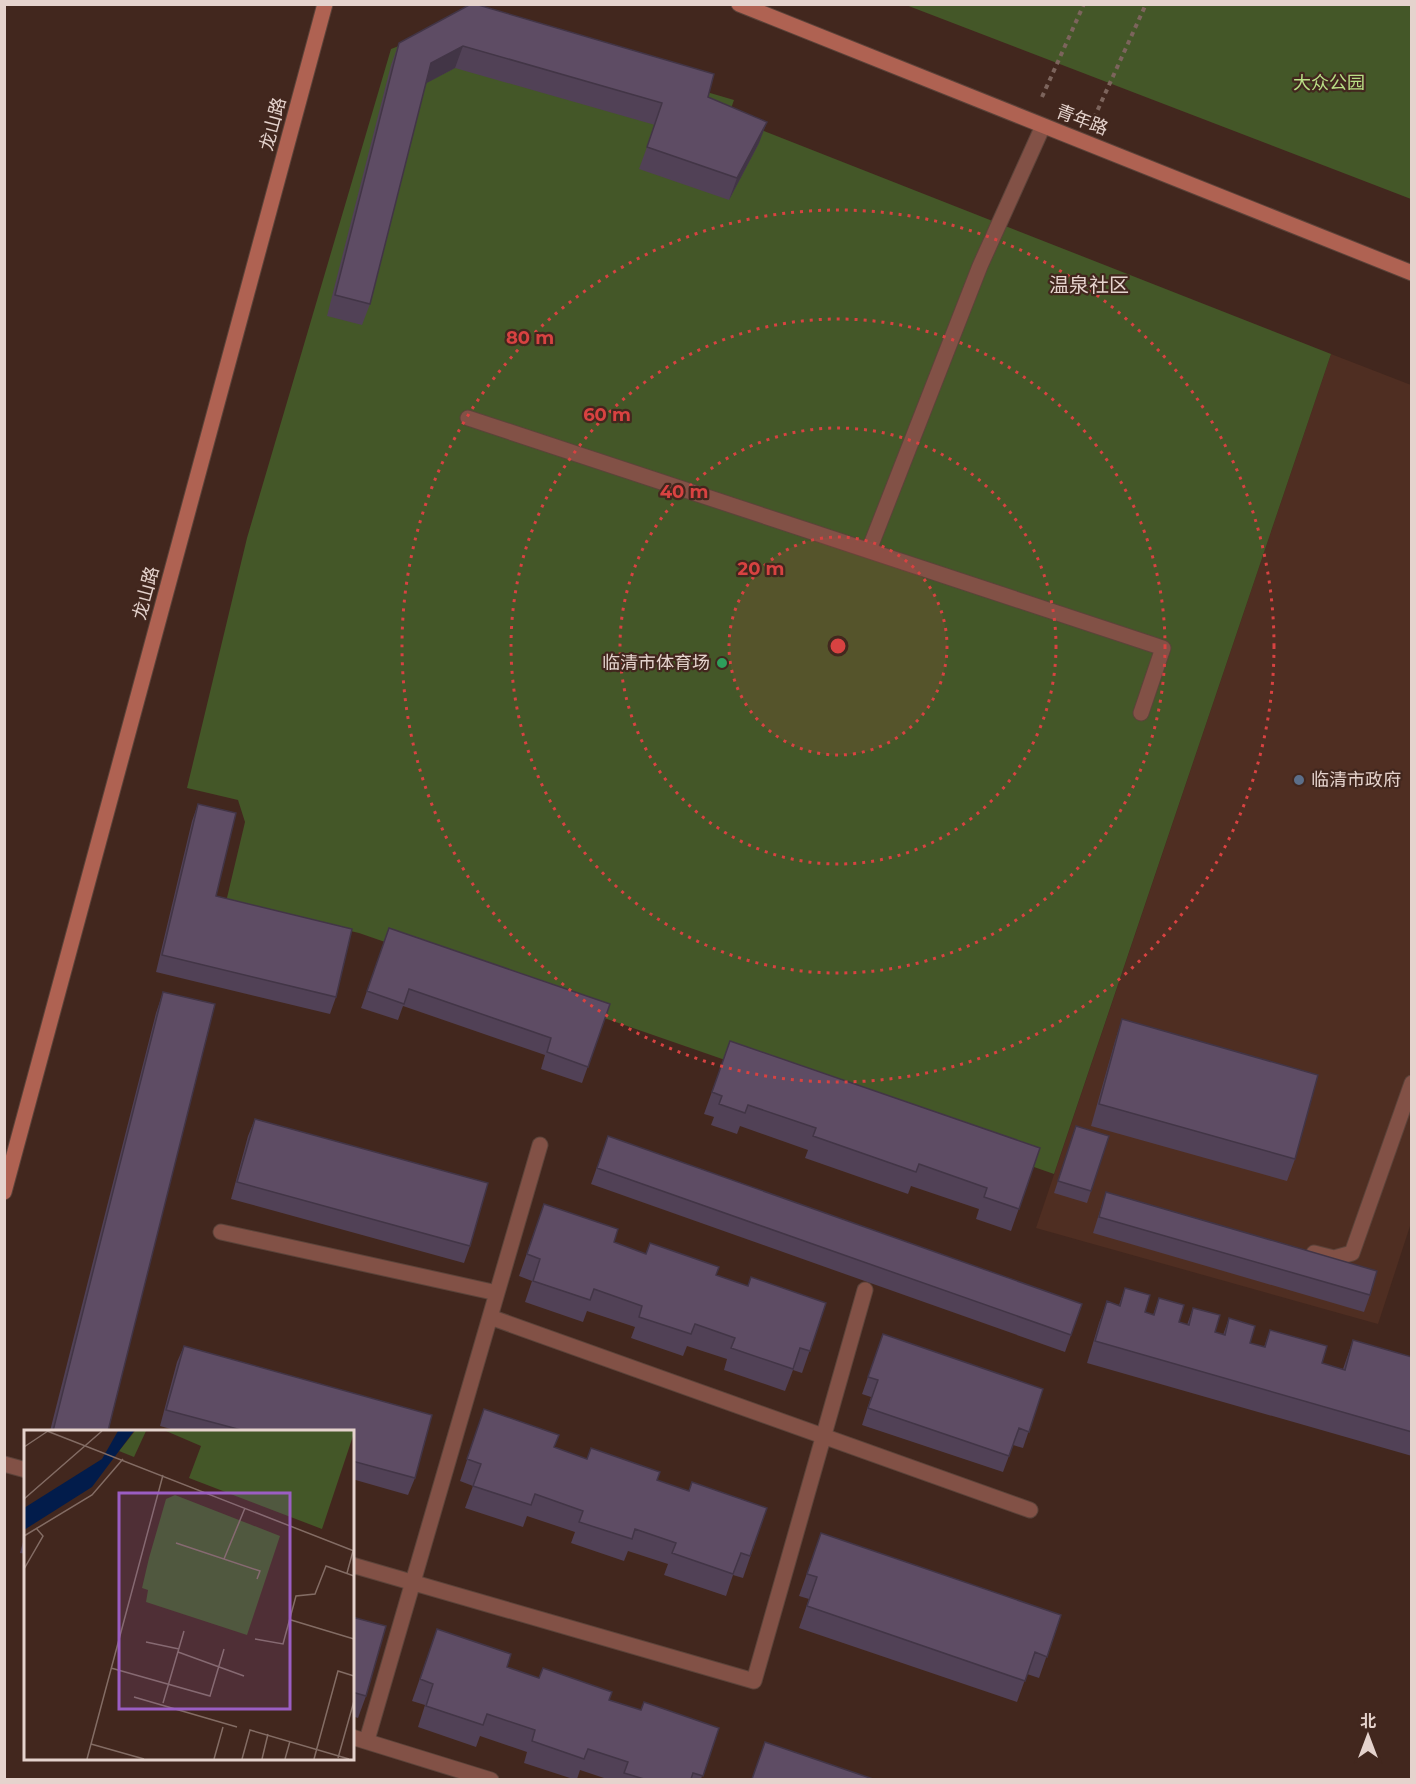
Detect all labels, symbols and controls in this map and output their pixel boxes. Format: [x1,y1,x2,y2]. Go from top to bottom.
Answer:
park label: 大众公园 [1293,72,1365,94]
street label: 龙山路 [255,95,291,153]
street label: 青年路 [1053,100,1111,140]
district label: 温泉社区 [1049,273,1129,297]
text: 80 m [506,327,554,349]
text: 60 m [583,404,631,426]
text: 40 m [660,481,708,503]
text: 20 m [738,558,784,580]
street label: 龙山路 [128,564,164,622]
centre of rings [828,636,848,656]
place label: 临清市体育场 [602,652,710,674]
marker: 临清市体育场 [715,656,729,670]
place label: 临清市政府 [1311,769,1401,791]
marker: 临清市政府 [1292,773,1306,787]
inset map [24,1430,354,1760]
north arrow [1338,1706,1398,1766]
text: 北 [1360,1712,1376,1731]

